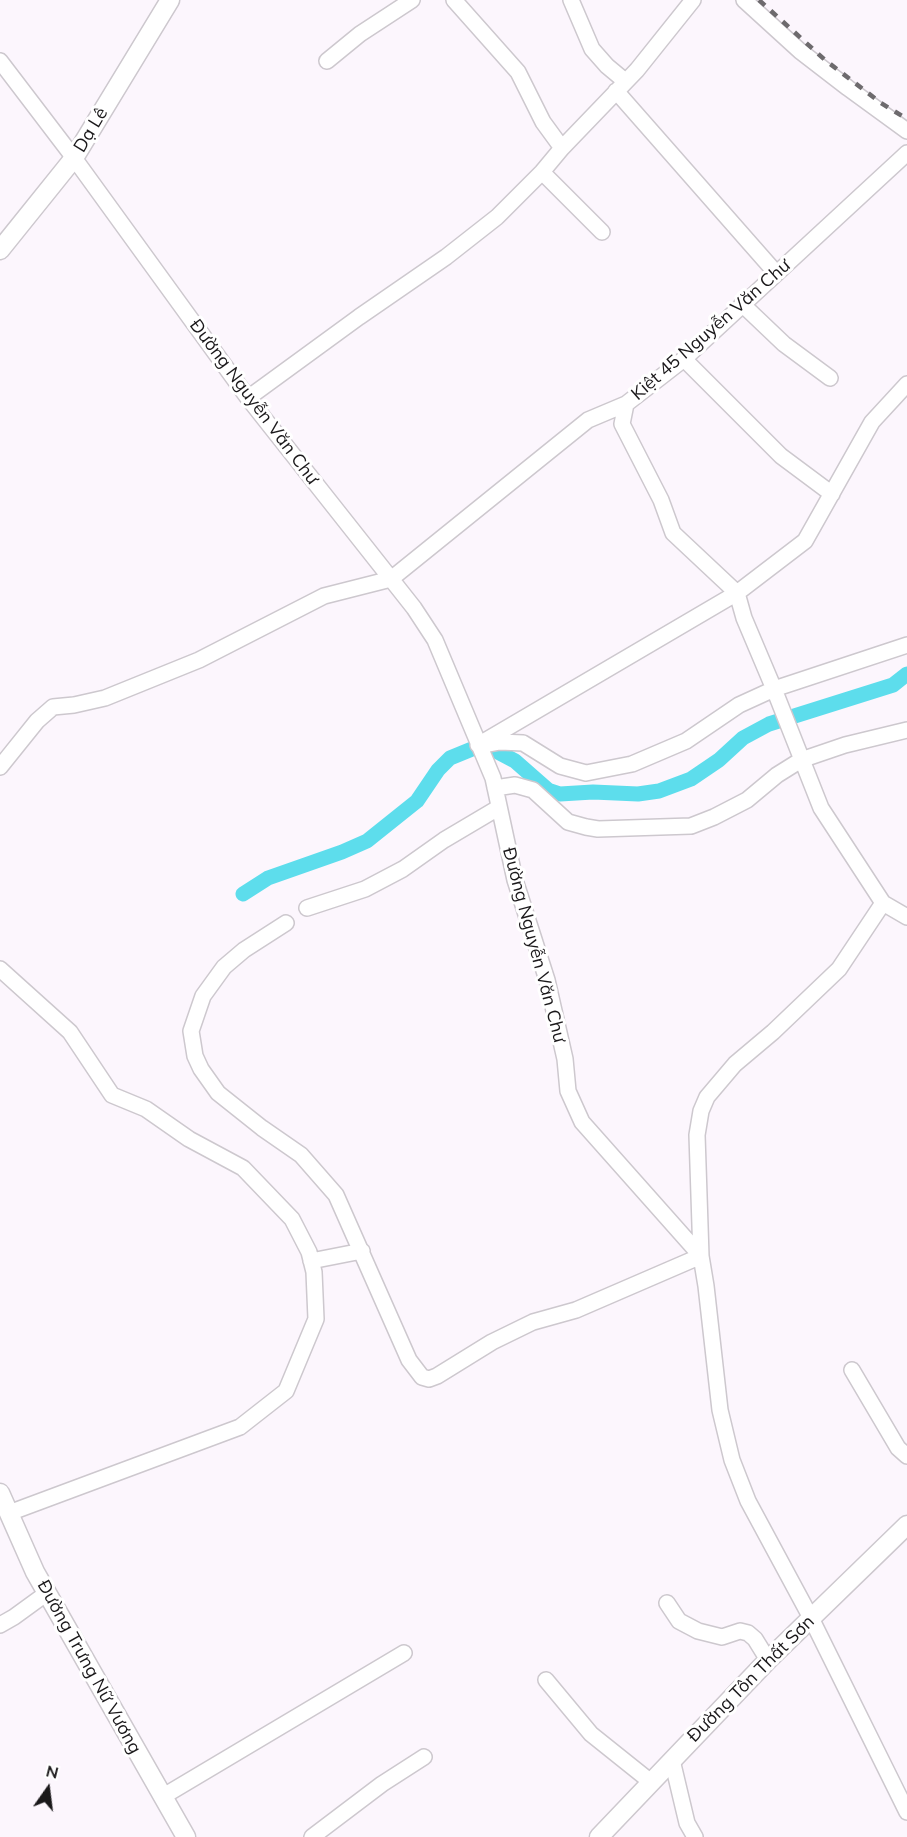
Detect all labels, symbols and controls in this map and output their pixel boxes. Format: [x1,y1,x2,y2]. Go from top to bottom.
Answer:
street label: Dạ Lê [69,104,113,156]
street label: Kiệt 45 Nguyễn Văn Chư [627,255,795,405]
street label: Đường Nguyễn Văn Chư [185,315,323,489]
street label: Đường Nguyễn Văn Chư [498,845,570,1045]
street label: Đường Trưng Nữ Vương [32,1576,146,1758]
street label: Đường Tôn Thất Sơn [683,1611,819,1747]
north arrow [18,1759,78,1819]
text: N [44,1760,61,1783]

